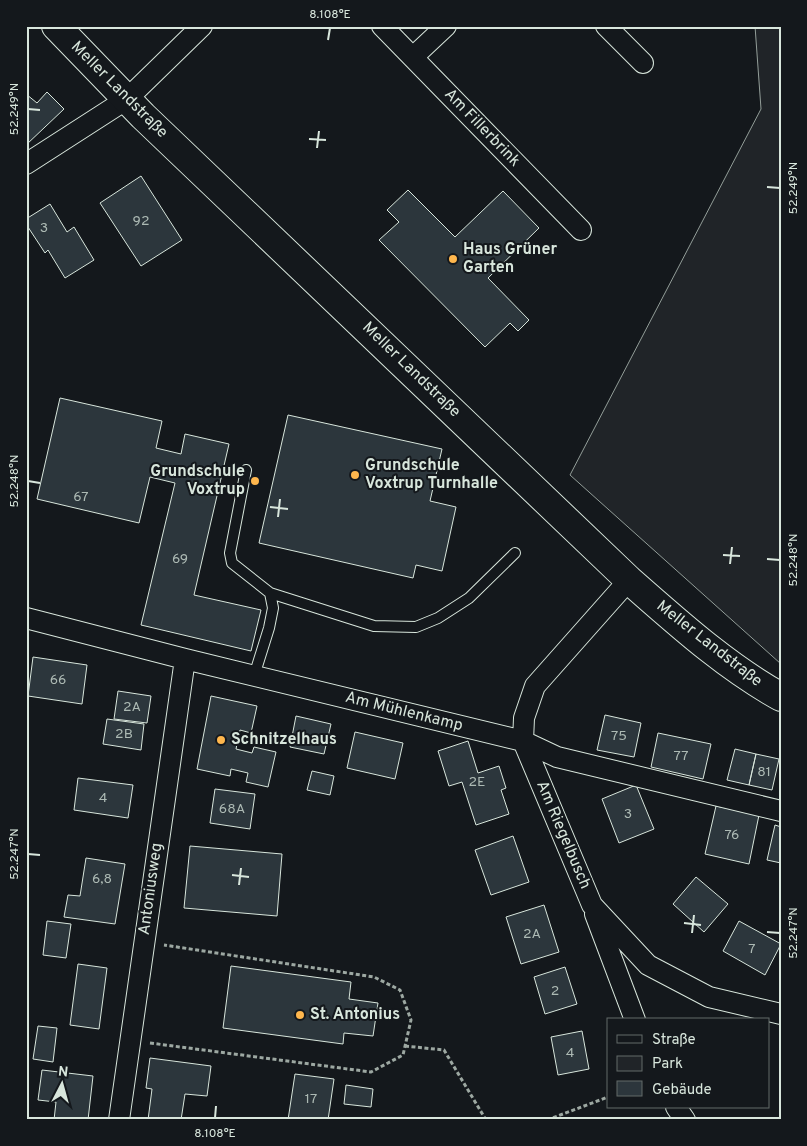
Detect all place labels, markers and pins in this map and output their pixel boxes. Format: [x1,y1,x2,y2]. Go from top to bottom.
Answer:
place label: Haus Grüner Garten [463,240,557,278]
marker: Haus Grüner Garten [447,253,459,265]
place label: Grundschule Voxtrup Turnhalle [365,456,498,494]
place label: Grundschule Voxtrup [150,462,245,500]
marker: Grundschule Voxtrup Turnhalle [349,469,361,481]
marker: Grundschule Voxtrup [249,475,261,487]
place label: Schnitzelhaus [231,730,337,750]
marker: Schnitzelhaus [215,734,227,746]
place label: St. Antonius [310,1005,400,1025]
marker: St. Antonius [294,1009,306,1021]

